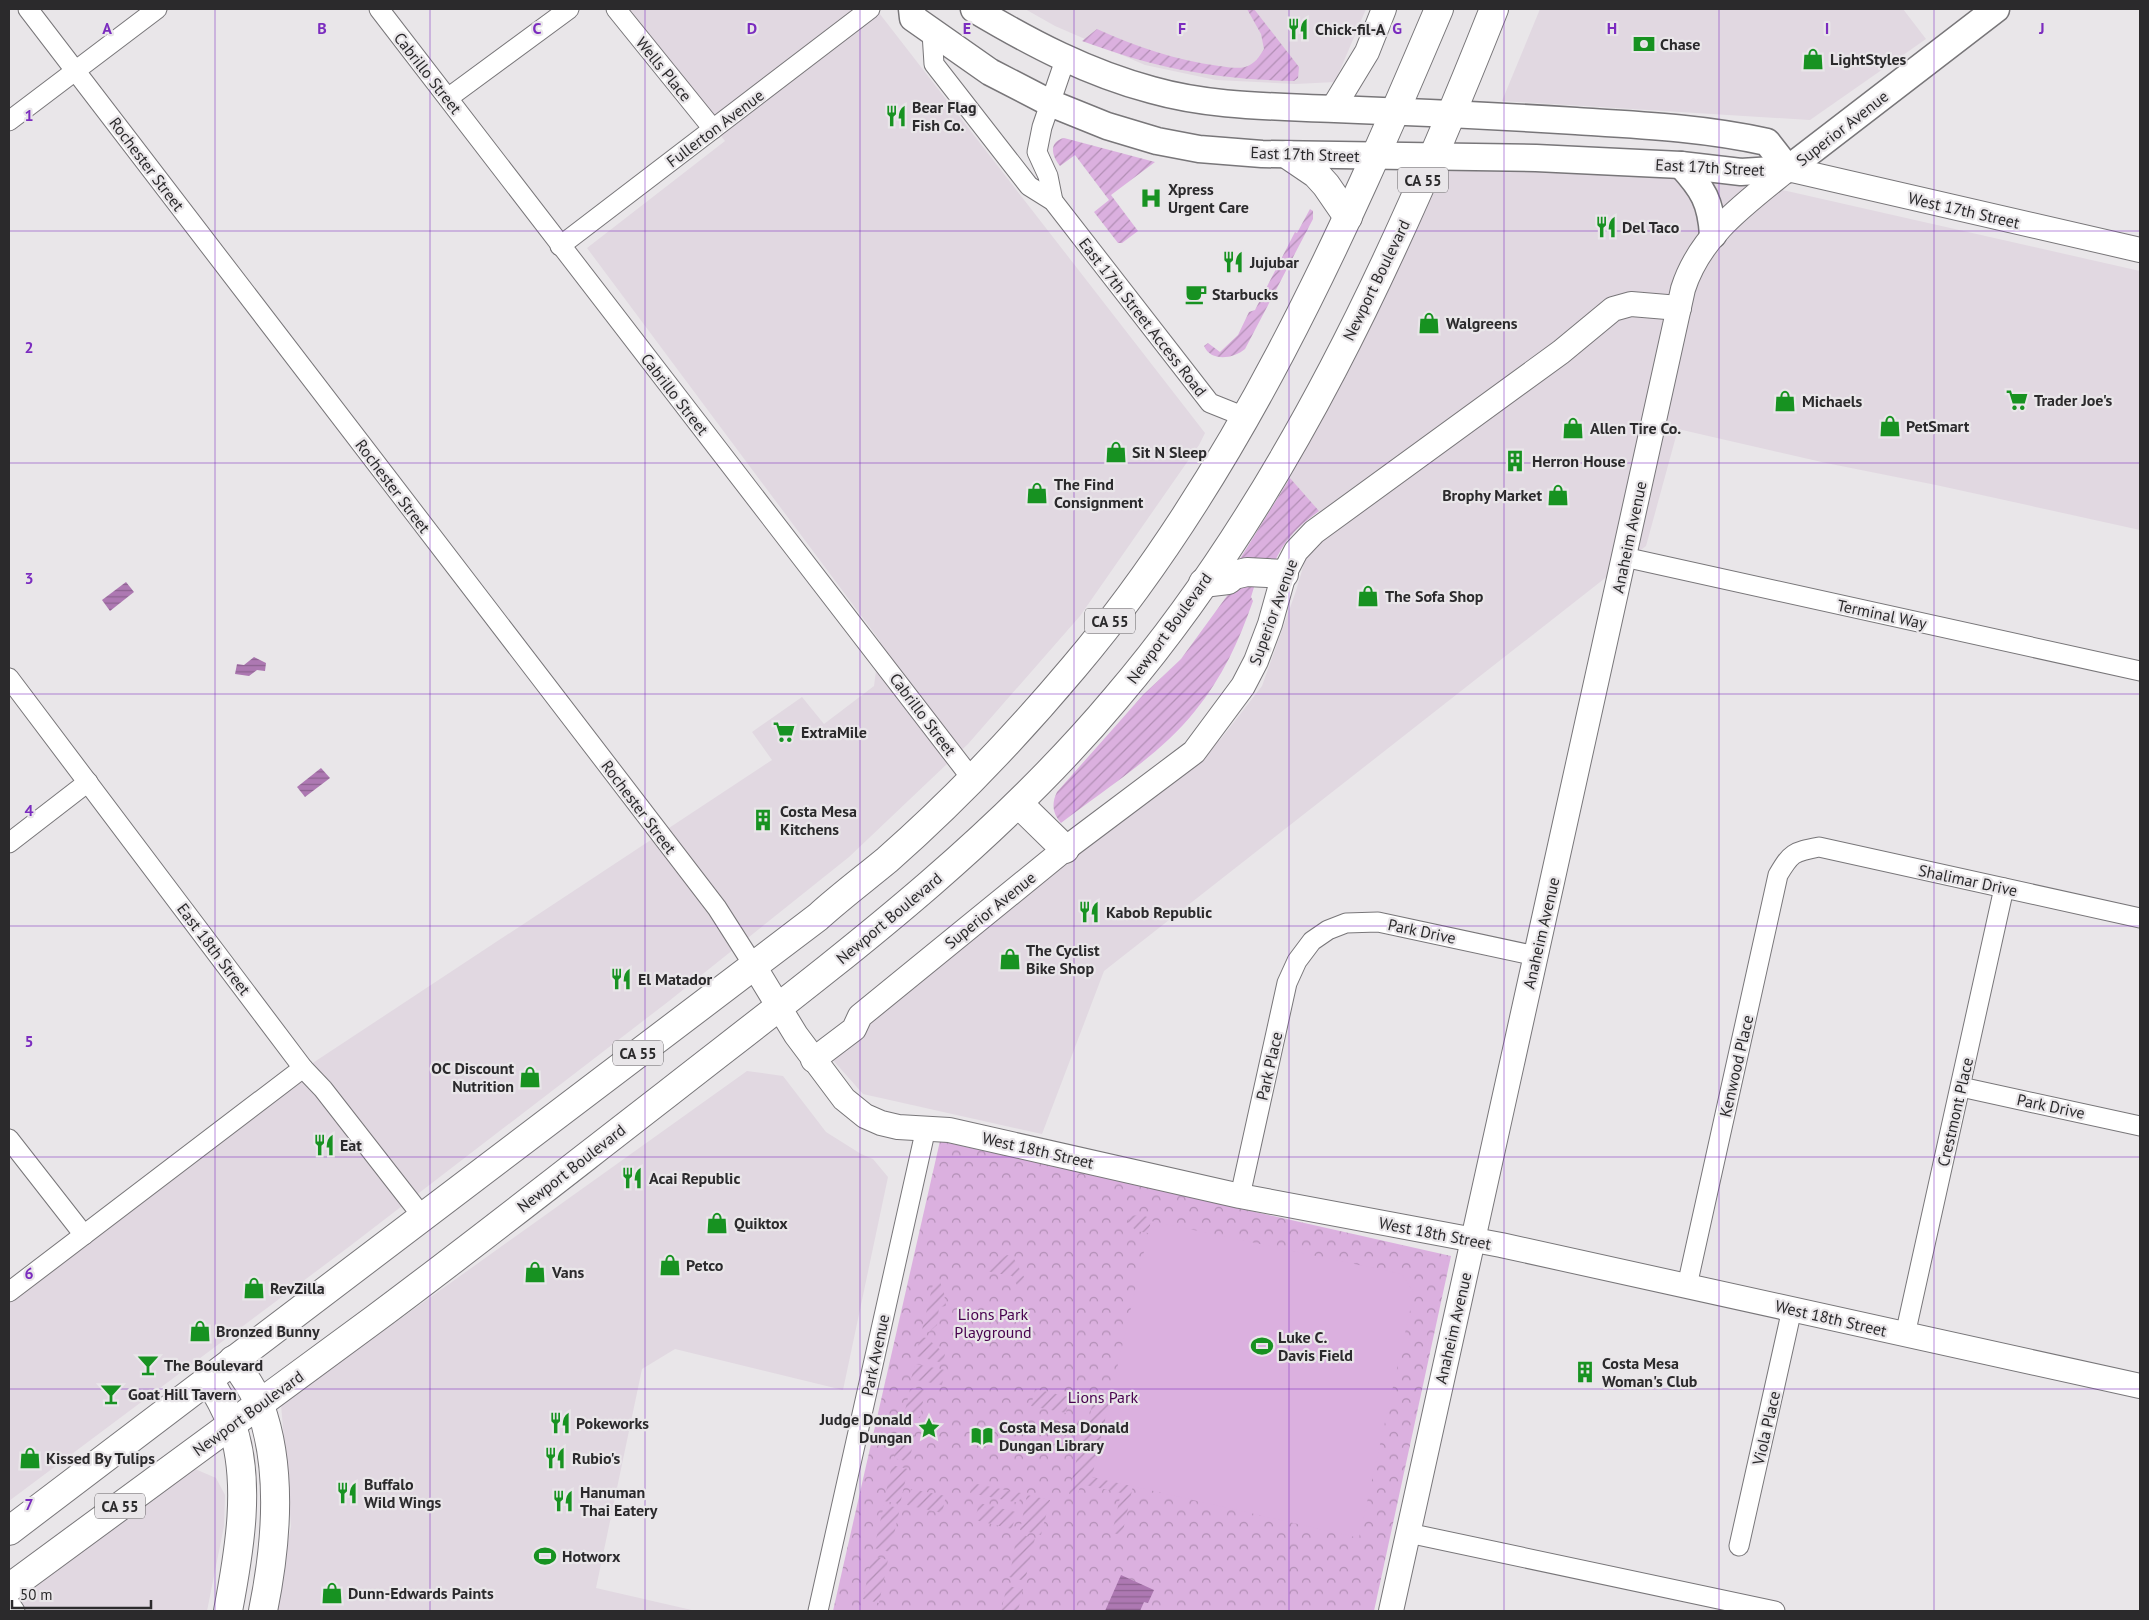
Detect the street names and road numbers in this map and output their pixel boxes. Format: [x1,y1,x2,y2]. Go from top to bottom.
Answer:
street label: Cabrillo Street [390,28,466,118]
street label: Wells Place [632,33,696,105]
street label: Fullerton Avenue [662,85,768,171]
street label: Superior Avenue [1792,86,1892,170]
street label: Rochester Street [105,113,189,215]
street label: East 17th Street [1250,142,1361,166]
street label: East 17th Street [1655,154,1766,180]
road number: CA 55 [1398,168,1448,192]
street label: West 17th Street [1906,187,2022,233]
street label: Newport Boulevard [1338,216,1414,344]
street label: East 17th Street Access Road [1075,234,1211,400]
street label: Cabrillo Street [637,349,713,439]
street label: Rochester Street [351,435,435,537]
street label: Anaheim Avenue [1607,479,1651,595]
street label: Superior Avenue [1245,556,1301,668]
street label: Newport Boulevard [1122,569,1216,687]
street label: Terminal Way [1835,595,1929,633]
road number: CA 55 [1085,608,1135,634]
street label: Cabrillo Street [885,669,961,760]
street label: Rochester Street [597,756,681,858]
street label: Shalimar Drive [1917,860,2019,900]
street label: Superior Avenue [940,867,1040,953]
street label: Newport Boulevard [832,868,946,968]
street label: Anaheim Avenue [1518,875,1564,991]
street label: East 18th Street [173,899,255,999]
street label: Park Drive [1386,914,1458,948]
street label: Kenwood Place [1715,1013,1757,1119]
street label: Park Place [1251,1030,1287,1102]
road number: CA 55 [613,1040,663,1066]
street label: Crestmont Place [1933,1056,1977,1168]
street label: Park Drive [2015,1089,2087,1123]
street label: Newport Boulevard [513,1119,629,1217]
street label: West 18th Street [980,1127,1096,1173]
street label: West 18th Street [1377,1212,1493,1254]
street label: Anaheim Avenue [1430,1270,1476,1386]
street label: West 18th Street [1773,1295,1889,1341]
street label: Park Avenue [857,1312,893,1398]
street label: Newport Boulevard [189,1366,307,1460]
street label: Viola Place [1748,1389,1784,1468]
road number: CA 55 [95,1494,145,1518]

